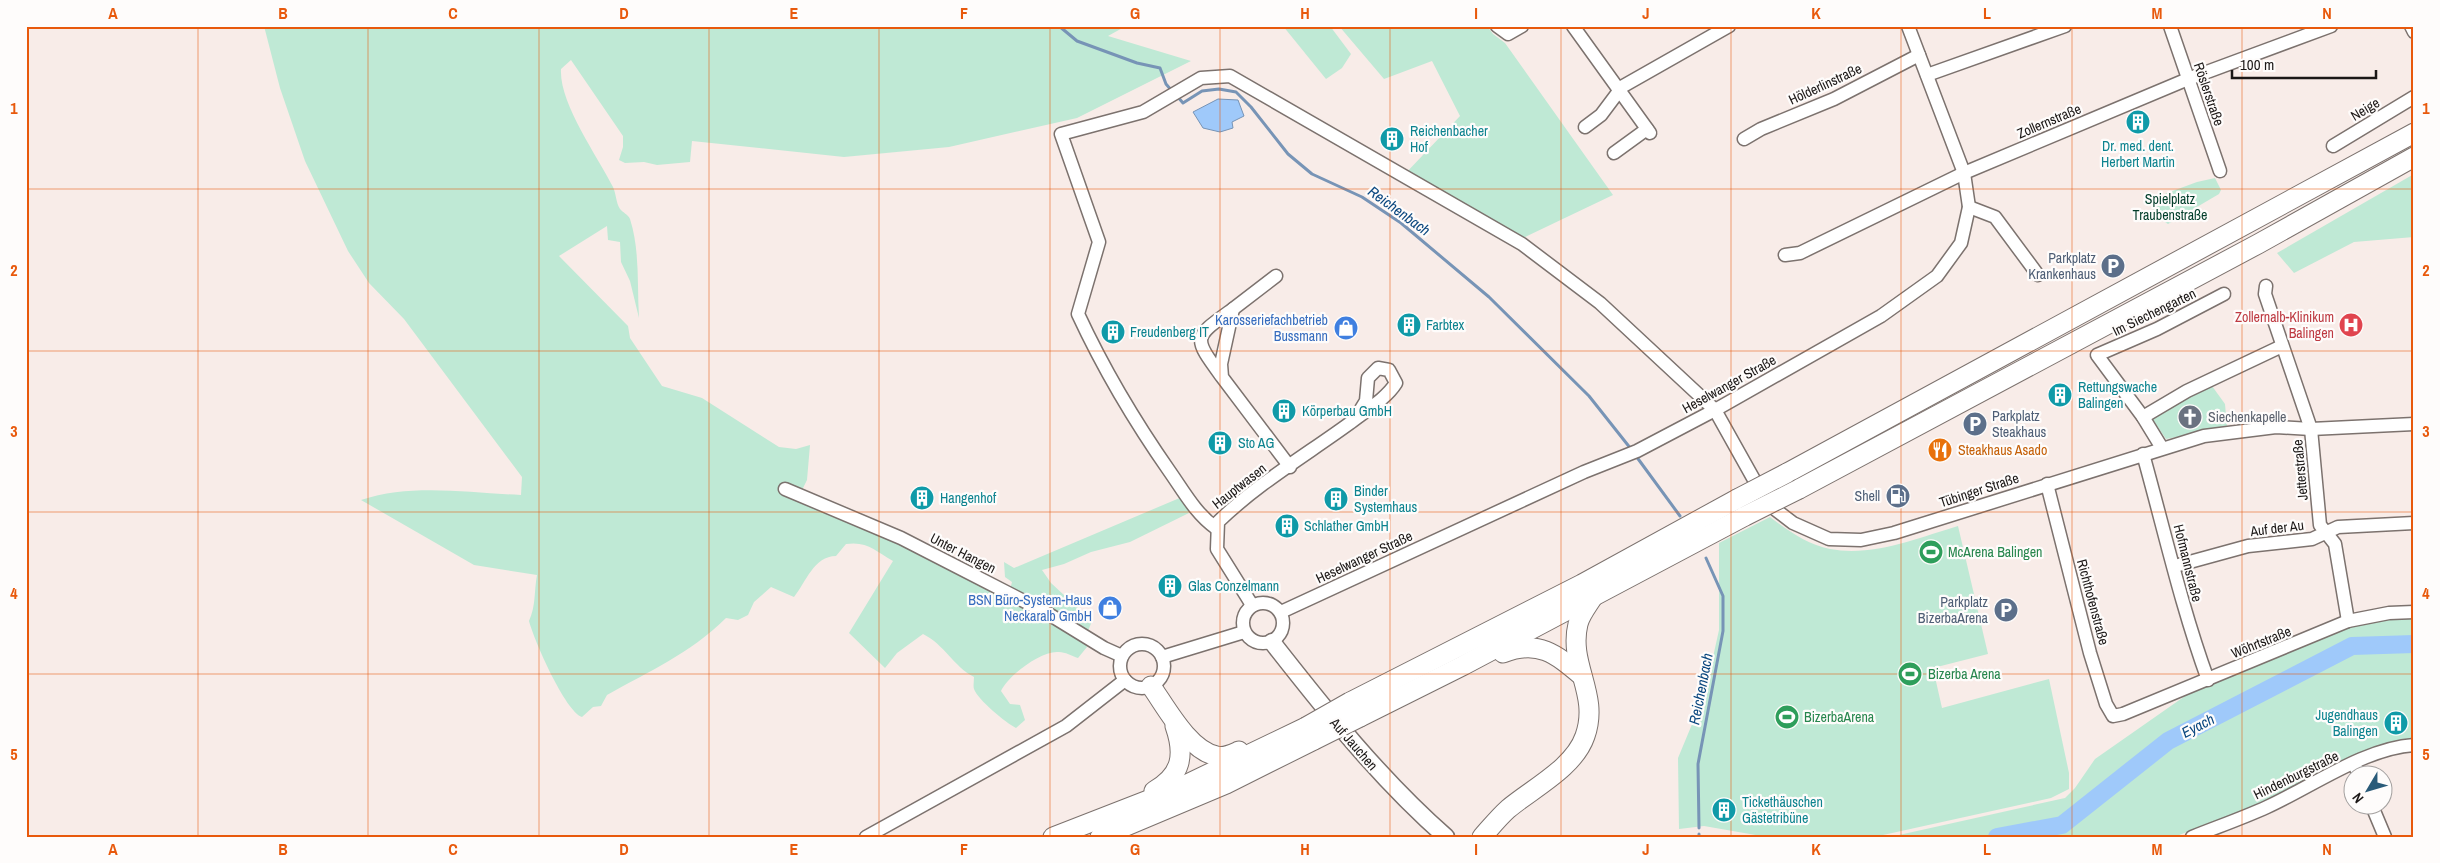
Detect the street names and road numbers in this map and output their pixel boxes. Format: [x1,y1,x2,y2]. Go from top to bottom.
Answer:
street label: Hölderlinstraße [1786,59,1864,109]
street label: Röslerstraße [2190,60,2228,128]
street label: Neige [2347,93,2383,125]
street label: Zollernstraße [2014,100,2084,142]
street label: Im Siechengarten [2109,284,2199,340]
street label: Heselwanger Straße [1679,351,1779,417]
street label: Jetterstraße [2288,439,2312,501]
street label: Hauptwasen [1208,459,1270,513]
street label: Tübinger Straße [1937,469,2021,511]
street label: Auf der Au [2248,516,2305,540]
street label: Hofmannstraße [2170,522,2206,604]
street label: Heselwanger Straße [1313,527,1415,587]
street label: Unter Hangen [927,529,999,577]
street label: Richthofenstraße [2073,557,2113,647]
street label: Wöhrtstraße [2228,622,2294,662]
street label: Auf Jauchen [1326,713,1382,774]
street label: Hindenburgstraße [2250,747,2342,803]

